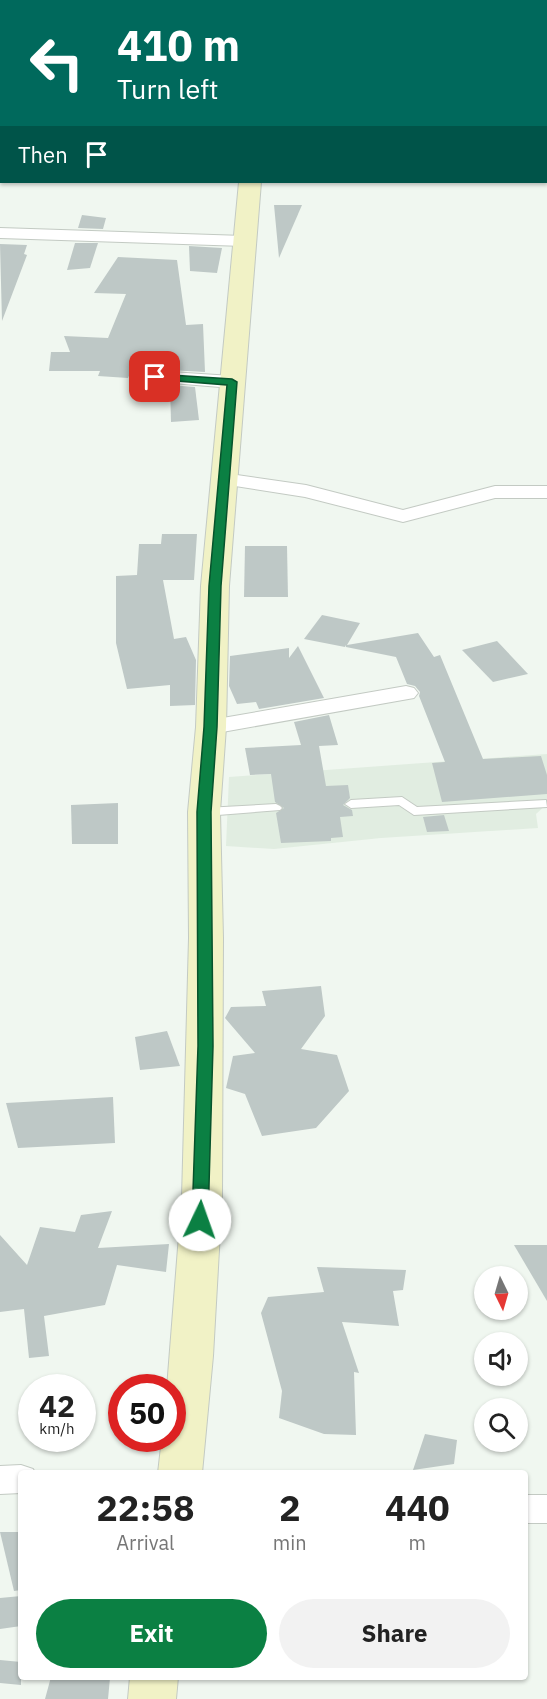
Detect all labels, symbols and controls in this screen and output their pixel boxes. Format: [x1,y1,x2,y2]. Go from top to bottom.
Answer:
text: 410 m [117,18,240,73]
icon: left [18,24,96,102]
text: Turn left [117,71,218,106]
icon: arrive [80,138,113,171]
text: Then [18,140,68,169]
pin [129,351,180,402]
icon: arrive [138,360,171,393]
position arrow [168,1188,232,1252]
north arrow [474,1266,528,1320]
map controls [474,1266,528,1452]
button: sound [474,1332,528,1386]
speed limit sign: 50 [108,1374,186,1452]
text: 42 [39,1386,75,1425]
button: search [474,1398,528,1452]
text: km/h [39,1419,75,1438]
text: 22:58 [96,1484,195,1531]
text: 2 [279,1484,301,1531]
text: 440 [385,1484,450,1531]
text: Arrival [116,1529,175,1556]
text: min [273,1529,307,1556]
text: m [409,1529,426,1556]
button: Exit [36,1599,267,1668]
button: Share [279,1599,510,1668]

